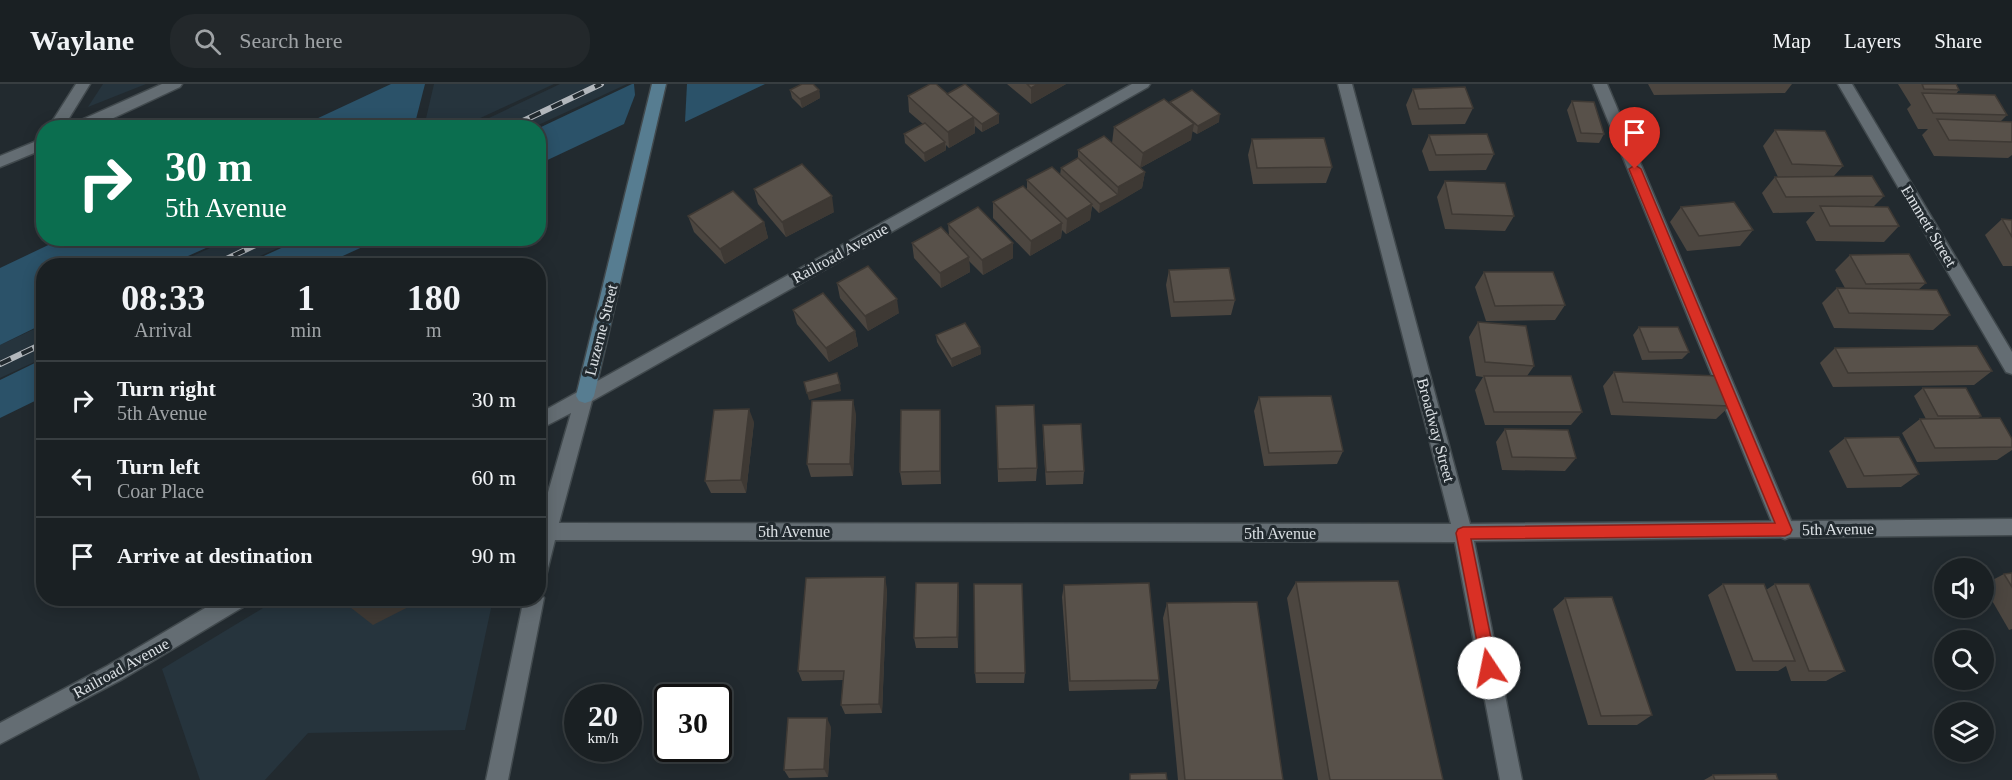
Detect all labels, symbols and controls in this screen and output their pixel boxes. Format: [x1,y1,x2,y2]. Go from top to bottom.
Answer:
search box [170,14,590,68]
text: Waylane [30,25,134,56]
icon: search [191,25,224,58]
text: Search here [239,28,342,53]
text: Map [1773,29,1811,53]
text: Layers [1844,29,1901,53]
text: Share [1934,29,1982,53]
pin [1609,107,1660,169]
icon: arrive [1618,116,1651,149]
icon: right [66,144,144,222]
text: 30 m [165,144,253,190]
street label: Emmett Street [1898,182,1960,270]
text: 5th Avenue [165,193,287,223]
street label: Railroad Avenue [789,220,891,286]
text: 08:33 [121,278,205,318]
text: 1 [297,278,315,318]
text: 180 [407,278,461,318]
street label: Luzerne Street [581,282,621,378]
text: Arrival [134,319,192,341]
text: min [290,319,322,341]
text: m [426,319,442,341]
text: Turn right [117,376,216,401]
street label: Broadway Street [1413,376,1458,485]
icon: right [66,384,99,417]
text: 30 m [471,387,516,412]
text: 5th Avenue [117,402,207,424]
text: Turn left [117,454,200,479]
icon: left [66,462,99,495]
text: 60 m [471,465,516,490]
text: Coar Place [117,480,204,502]
street label: 5th Avenue [1802,520,1874,538]
street label: 5th Avenue [758,523,830,540]
street label: 5th Avenue [1244,525,1316,542]
icon: arrive [66,540,99,573]
text: Arrive at destination [117,543,313,568]
text: 90 m [471,543,516,568]
map controls [1934,558,1994,762]
button: sound [1934,558,1994,618]
button: search [1934,630,1994,690]
street label: Railroad Avenue [70,635,172,701]
position arrow [1457,636,1521,700]
speed limit sign: 30 [654,684,732,762]
text: 20 [588,699,618,732]
button: layers [1934,702,1994,762]
text: km/h [588,730,618,746]

